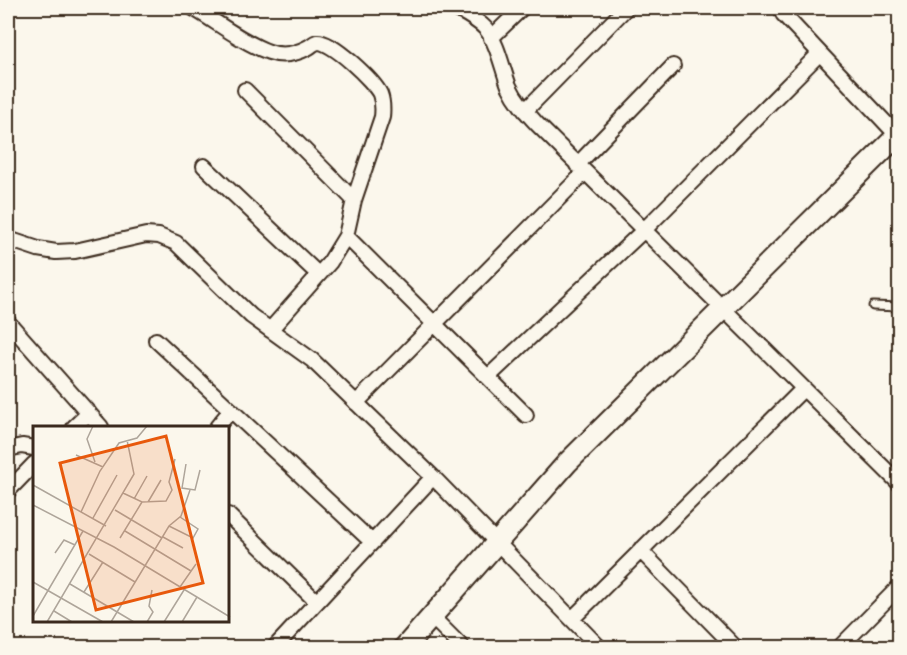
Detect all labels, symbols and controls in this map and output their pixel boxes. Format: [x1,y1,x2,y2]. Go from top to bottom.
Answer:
inset map [33,426,230,622]

